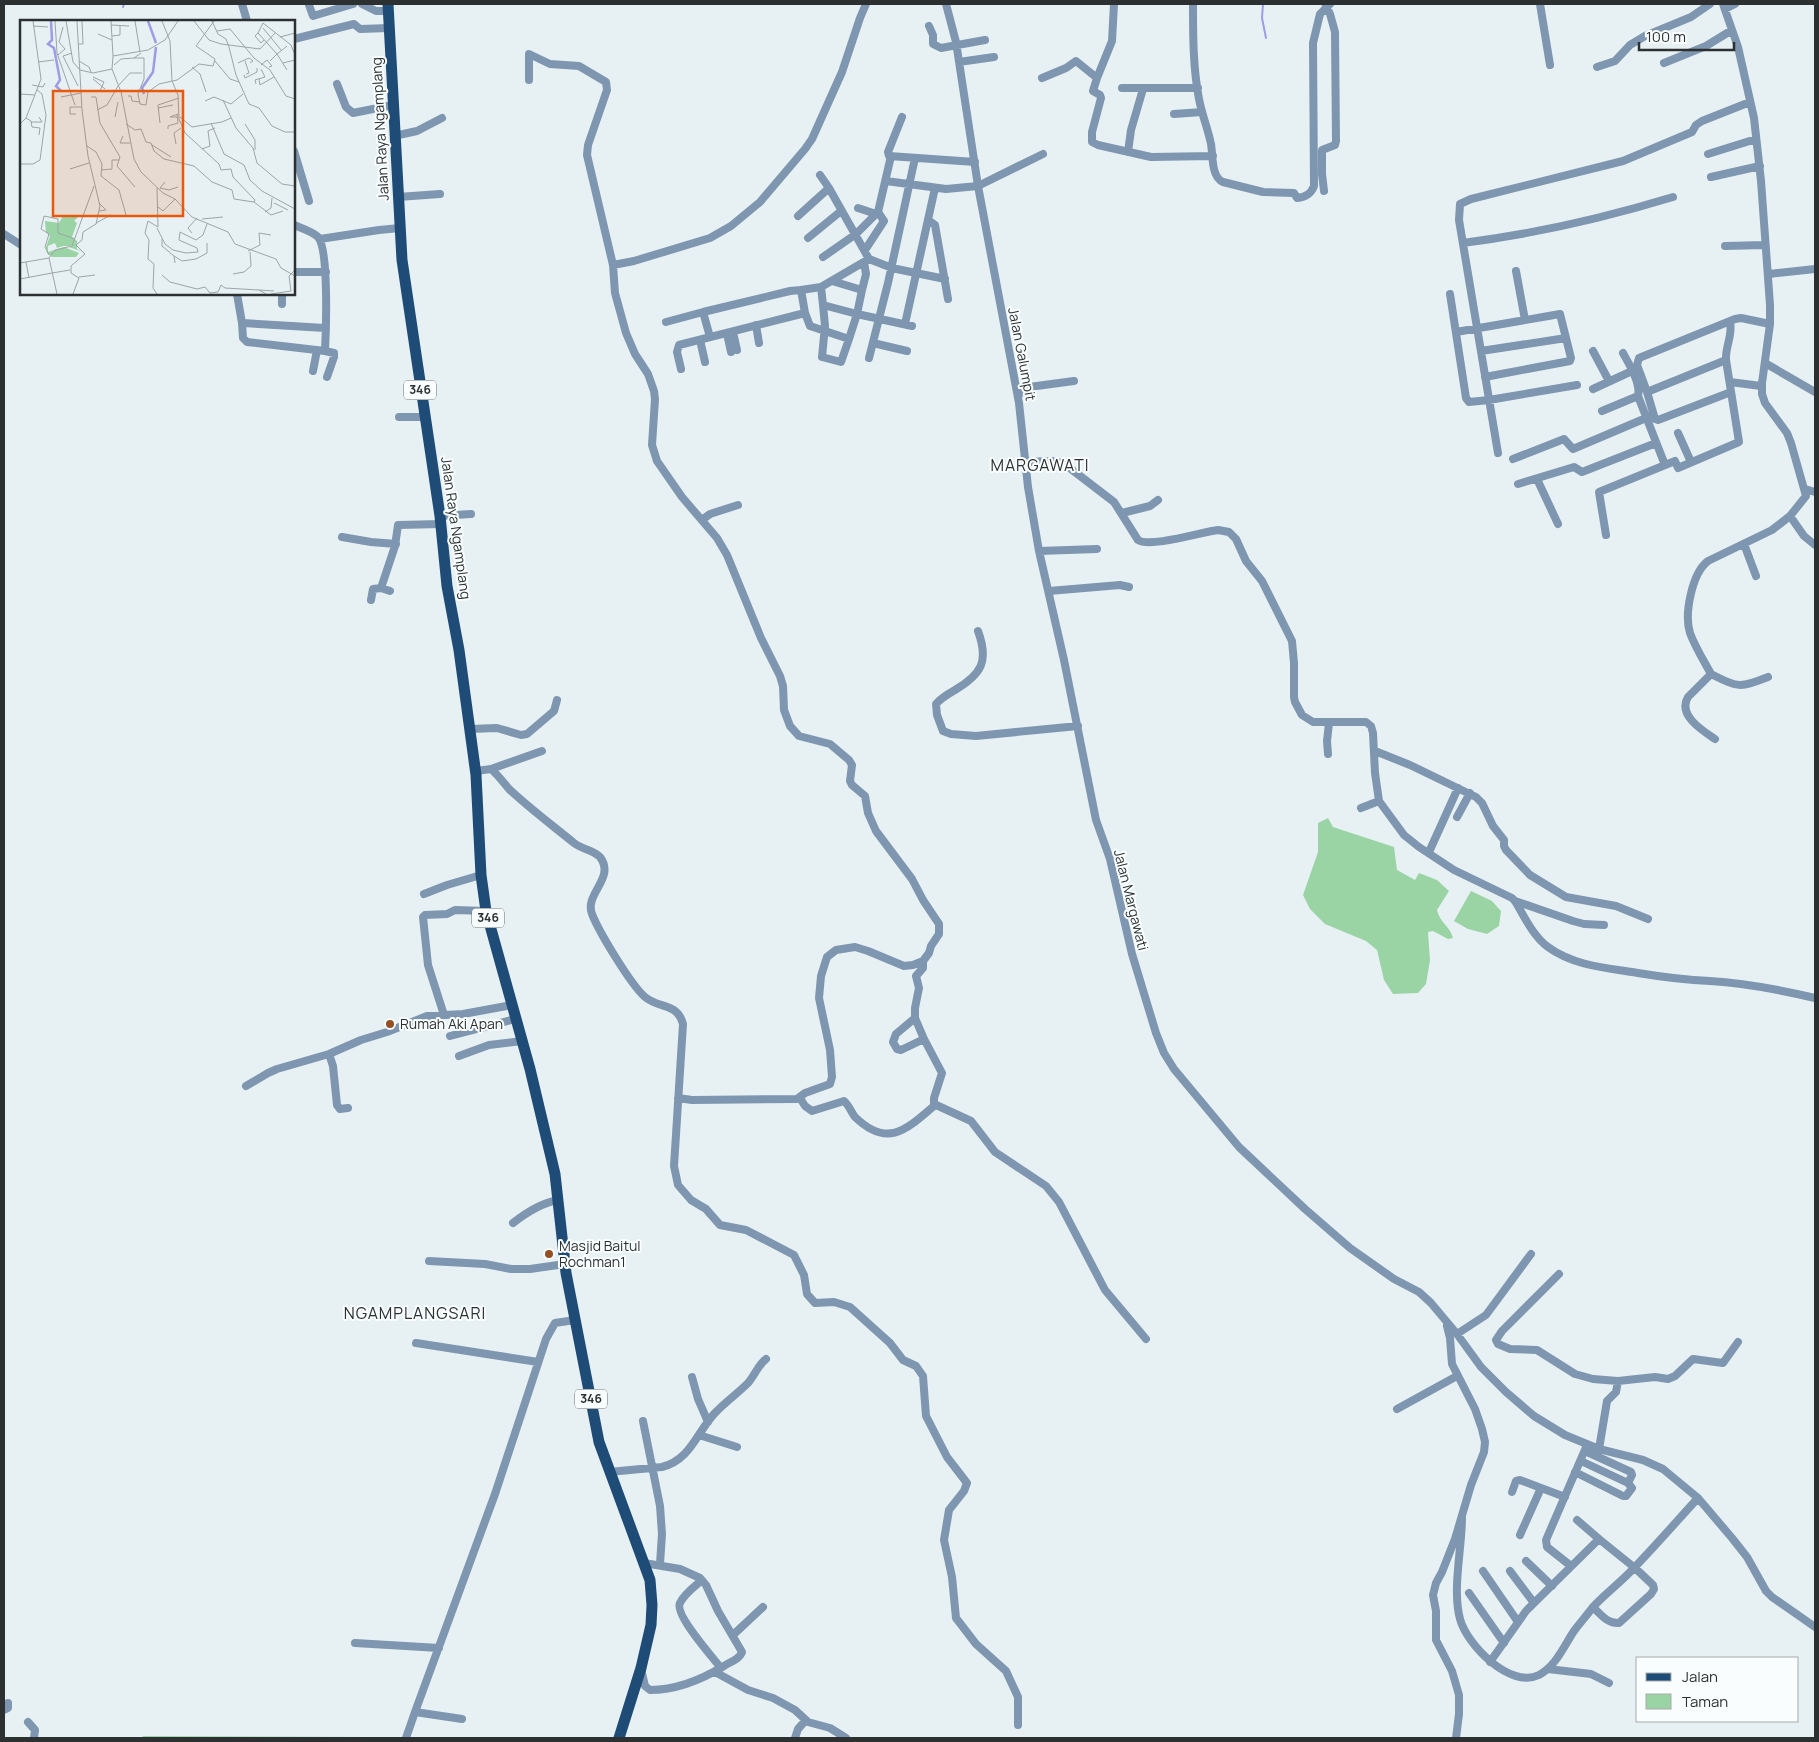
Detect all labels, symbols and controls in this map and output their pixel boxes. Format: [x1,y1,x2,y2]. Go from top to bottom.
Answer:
inset map [20,20,295,295]
scale bar [1639,20,1734,52]
text: 100 m [1646,26,1686,47]
street label: Jalan Raya Ngamplang [366,57,393,201]
street label: Jalan Galumpit [1004,306,1041,403]
road number: 346 [404,380,436,400]
district label: MARGAWATI [991,454,1089,476]
street label: Jalan Raya Ngamplang [437,455,476,600]
street label: Jalan Margawati [1110,847,1153,952]
road number: 346 [472,908,504,928]
place label: Rumah Aki Apan [400,1014,503,1033]
marker: Rumah Aki Apan [384,1018,396,1030]
place label: Masjid Baitul Rochman1 [559,1236,641,1271]
marker: Masjid Baitul Rochman1 [543,1248,555,1260]
district label: NGAMPLANGSARI [344,1302,486,1324]
road number: 346 [575,1390,607,1408]
legend [1636,1657,1799,1722]
text: Jalan [1682,1666,1718,1687]
text: Taman [1682,1691,1728,1712]

